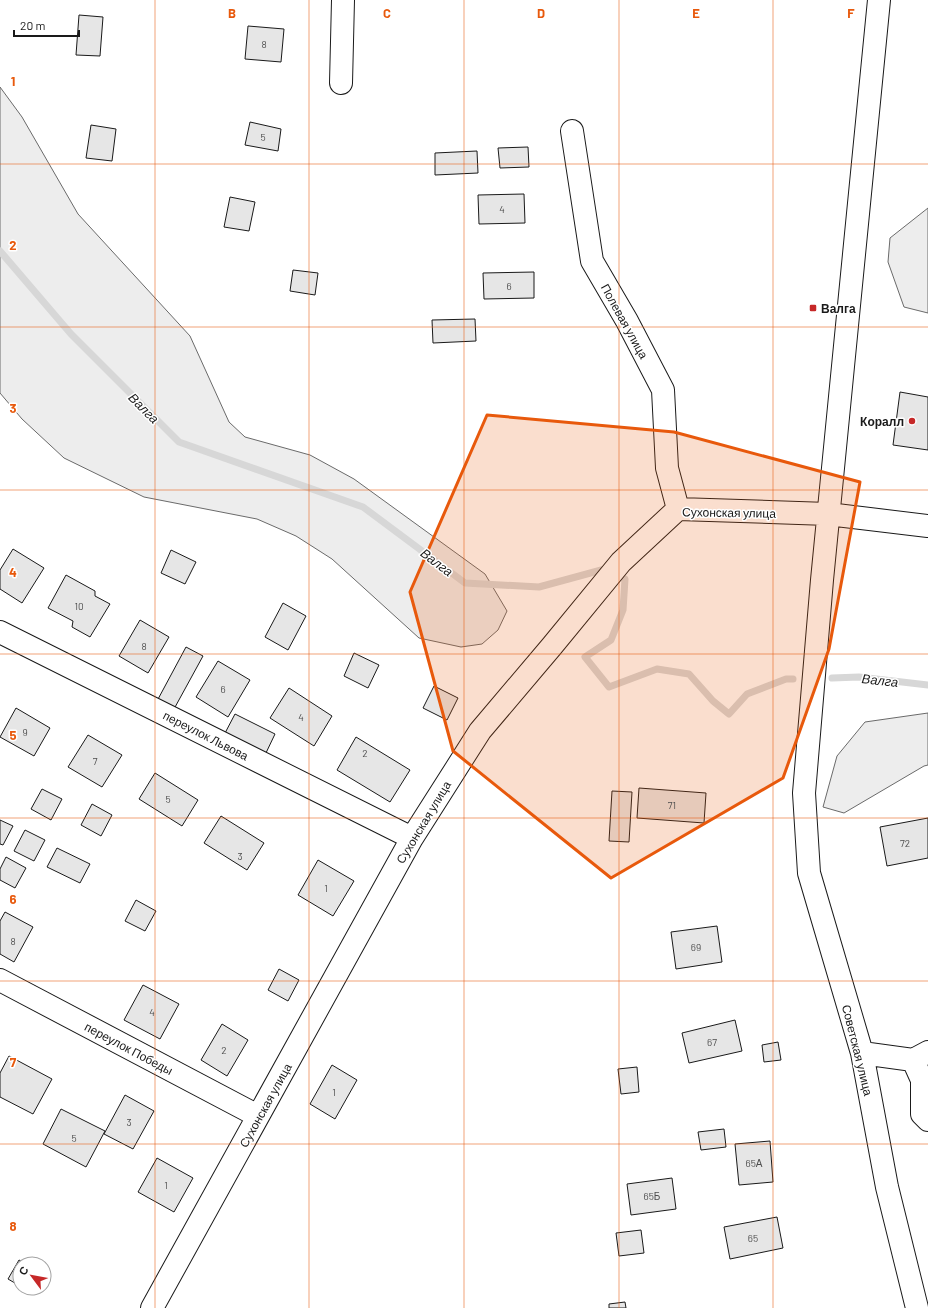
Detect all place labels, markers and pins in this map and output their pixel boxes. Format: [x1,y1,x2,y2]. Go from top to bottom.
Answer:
place label: Валга [821,301,856,315]
marker: Валга [808,303,818,313]
place label: Коралл [860,414,904,429]
marker: Коралл [907,416,917,426]

